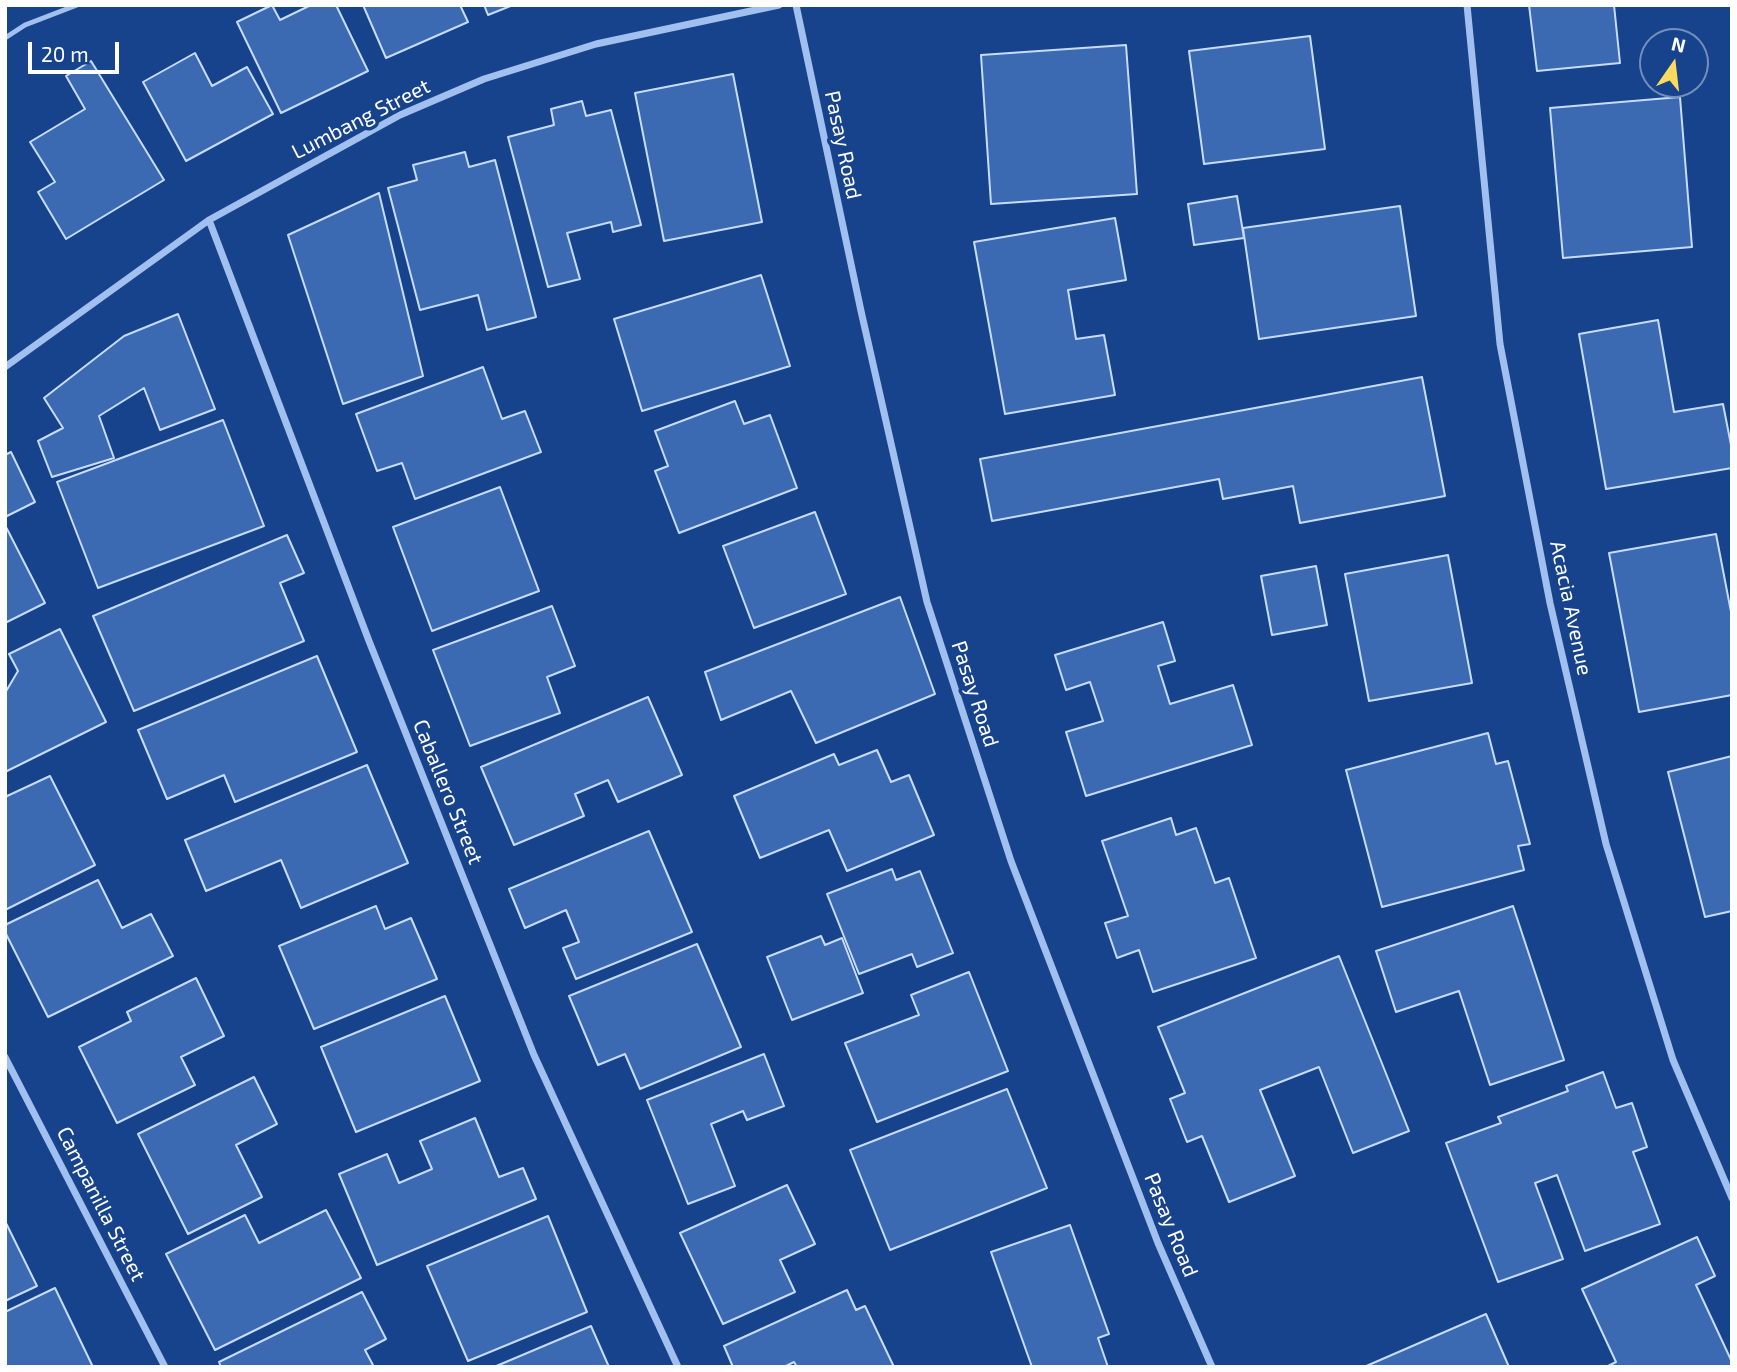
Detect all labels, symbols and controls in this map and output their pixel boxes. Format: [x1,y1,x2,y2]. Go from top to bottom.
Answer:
scale bar [32,28,122,72]
north arrow [1639,28,1709,98]
text: N [1669,31,1688,57]
text: 20 m [41,41,89,66]
street label: Lumbang Street [288,73,434,165]
street label: Pasay Road [819,88,867,202]
street label: Acacia Avenue [1544,538,1598,678]
street label: Pasay Road [946,638,1004,750]
street label: Caballero Street [407,716,489,868]
street label: Campanilla Street [51,1123,151,1285]
street label: Pasay Road [1139,1169,1203,1281]

